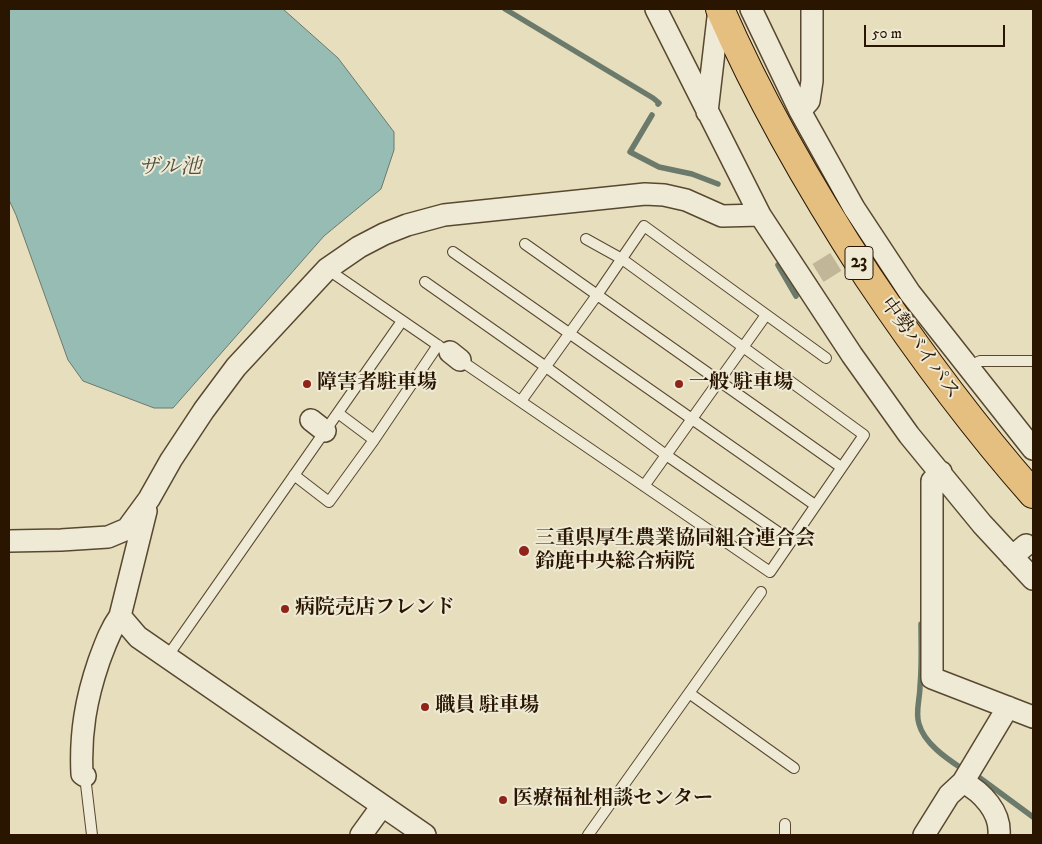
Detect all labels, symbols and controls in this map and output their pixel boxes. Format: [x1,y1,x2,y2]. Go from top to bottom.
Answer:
scale bar [867,15,1008,47]
text: 50 m [872,24,902,43]
water label: ザル池 [139,156,201,182]
road number: 23 [845,247,873,280]
street label: 中勢バイパス [874,293,964,405]
place label: 障害者駐車場 [317,372,437,396]
place label: 一般 駐車場 [689,372,793,396]
marker: 障害者駐車場 [301,378,313,390]
marker: 一般 駐車場 [673,378,685,390]
place label: 三重県厚生農業協同組合連合会 鈴鹿中央総合病院 [535,528,815,575]
marker: 三重県厚生農業協同組合連合会 鈴鹿中央総合病院 [517,544,531,558]
place label: 病院売店フレンド [295,597,455,621]
marker: 病院売店フレンド [279,603,291,615]
place label: 職員 駐車場 [435,695,539,719]
marker: 職員 駐車場 [419,701,431,713]
place label: 医療福祉相談センター [513,788,713,812]
marker: 医療福祉相談センター [497,794,509,806]

